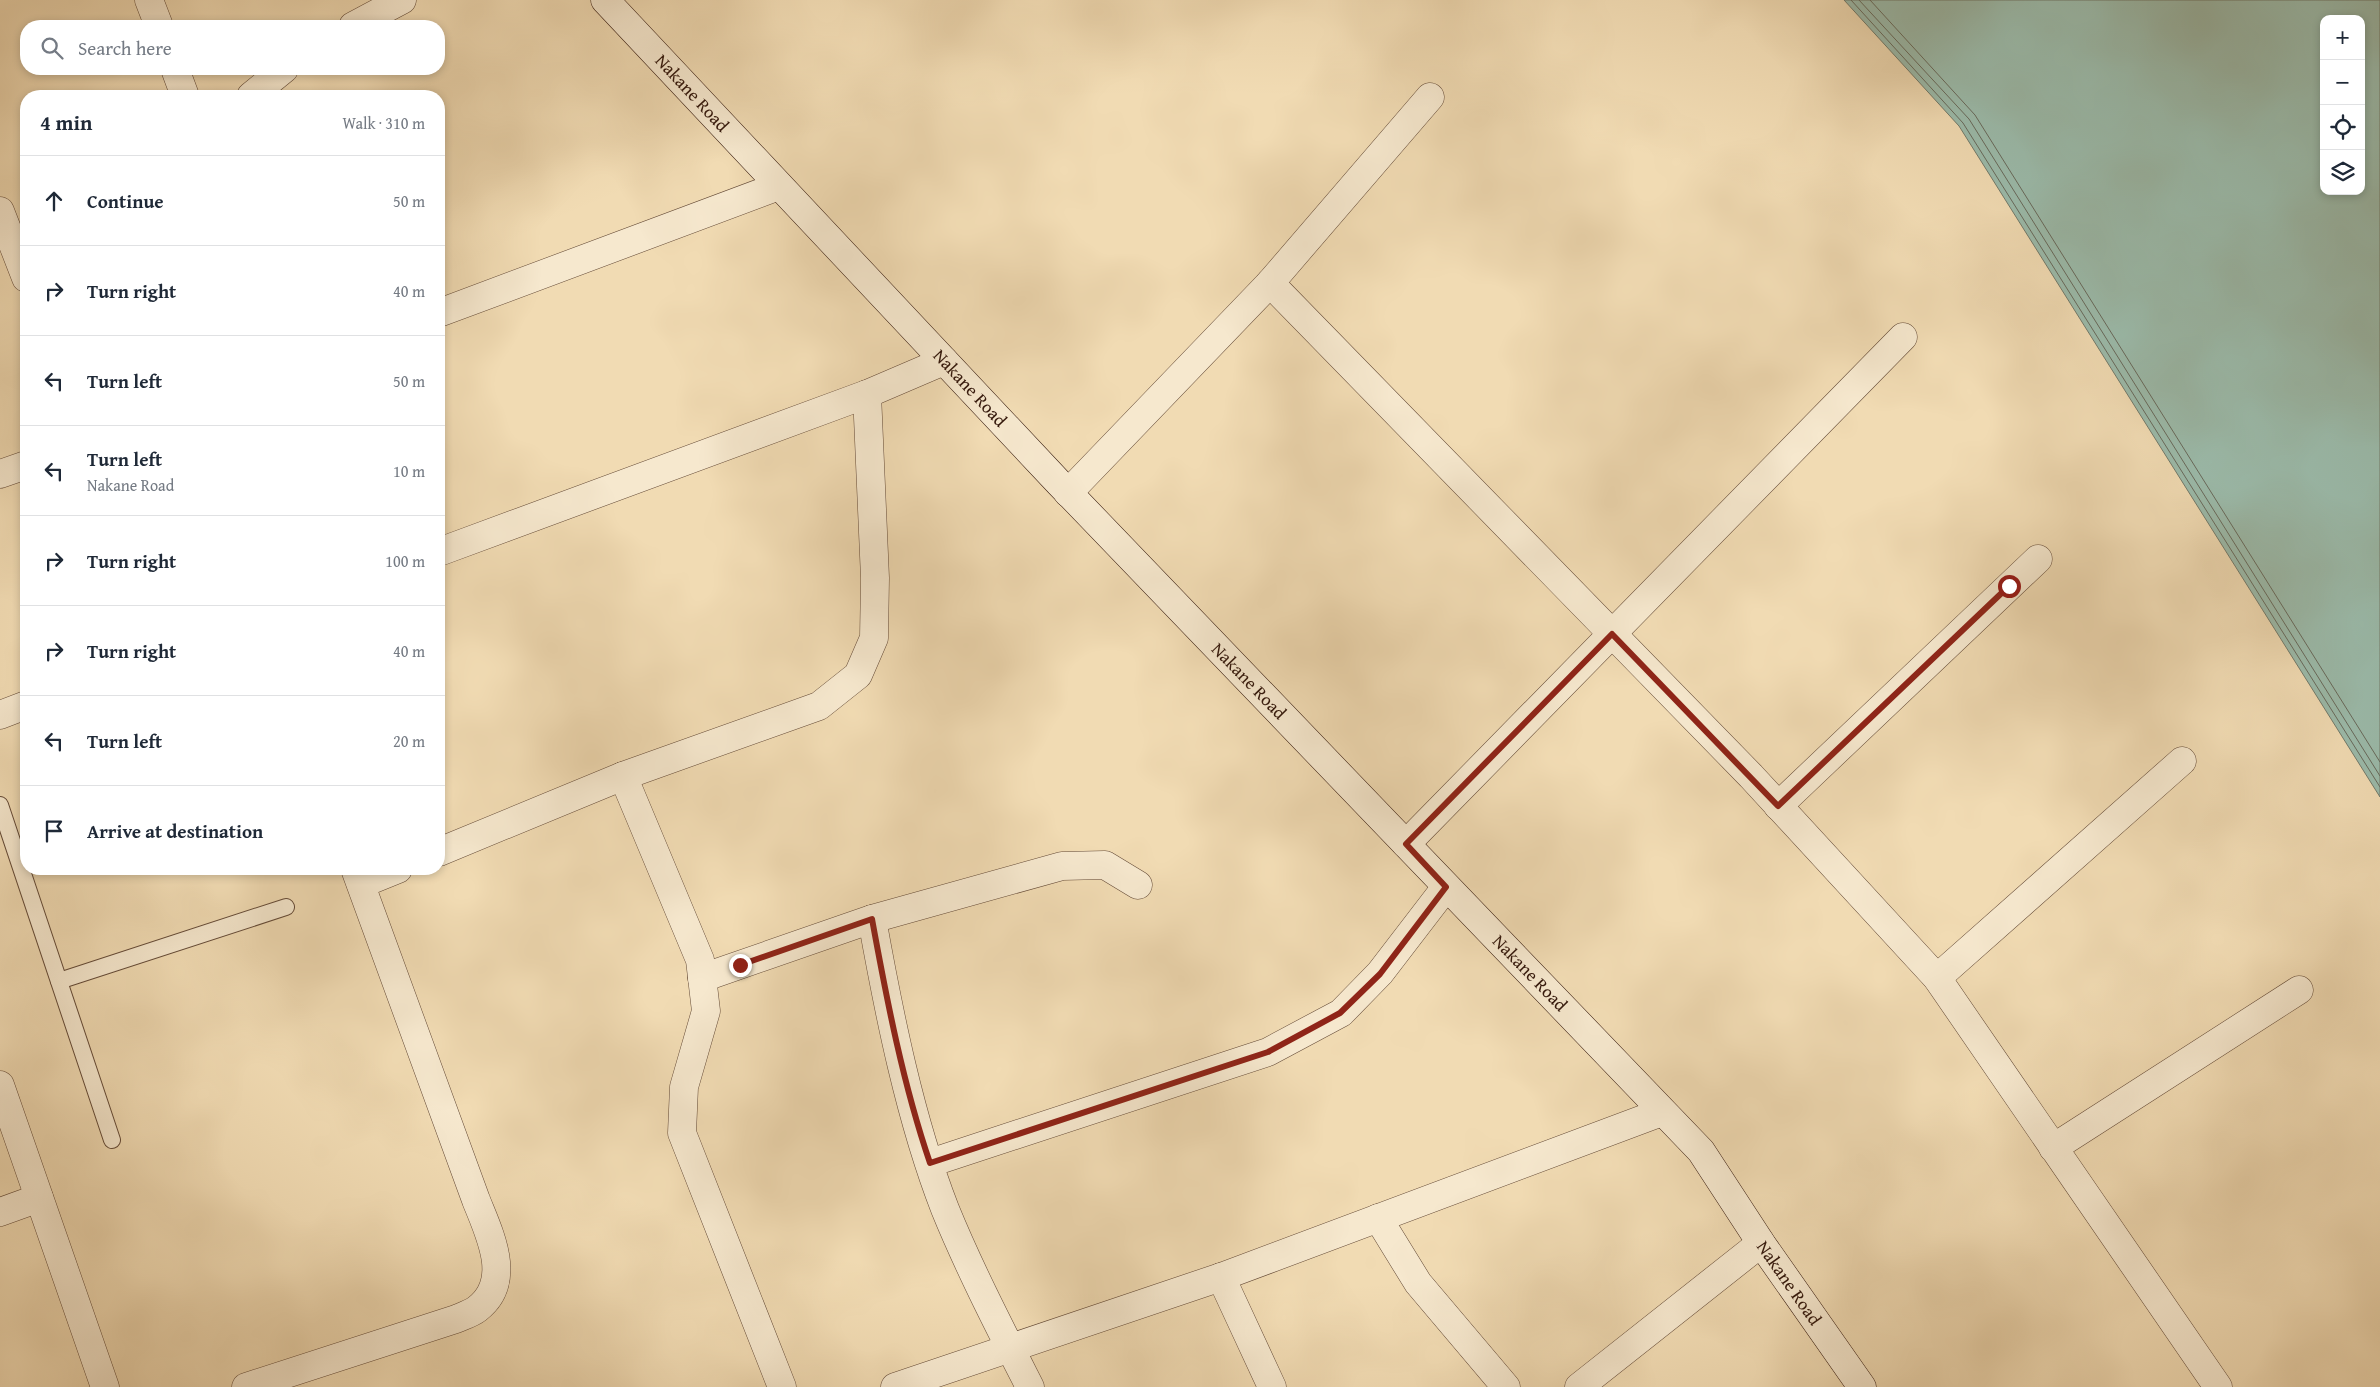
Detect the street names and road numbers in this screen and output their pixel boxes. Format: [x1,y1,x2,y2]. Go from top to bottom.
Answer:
street label: Nakane Road [649,48,736,138]
street label: Nakane Road [927,343,1014,433]
street label: Nakane Road [1206,636,1293,726]
street label: Nakane Road [1487,928,1574,1018]
street label: Nakane Road [1750,1235,1829,1331]

